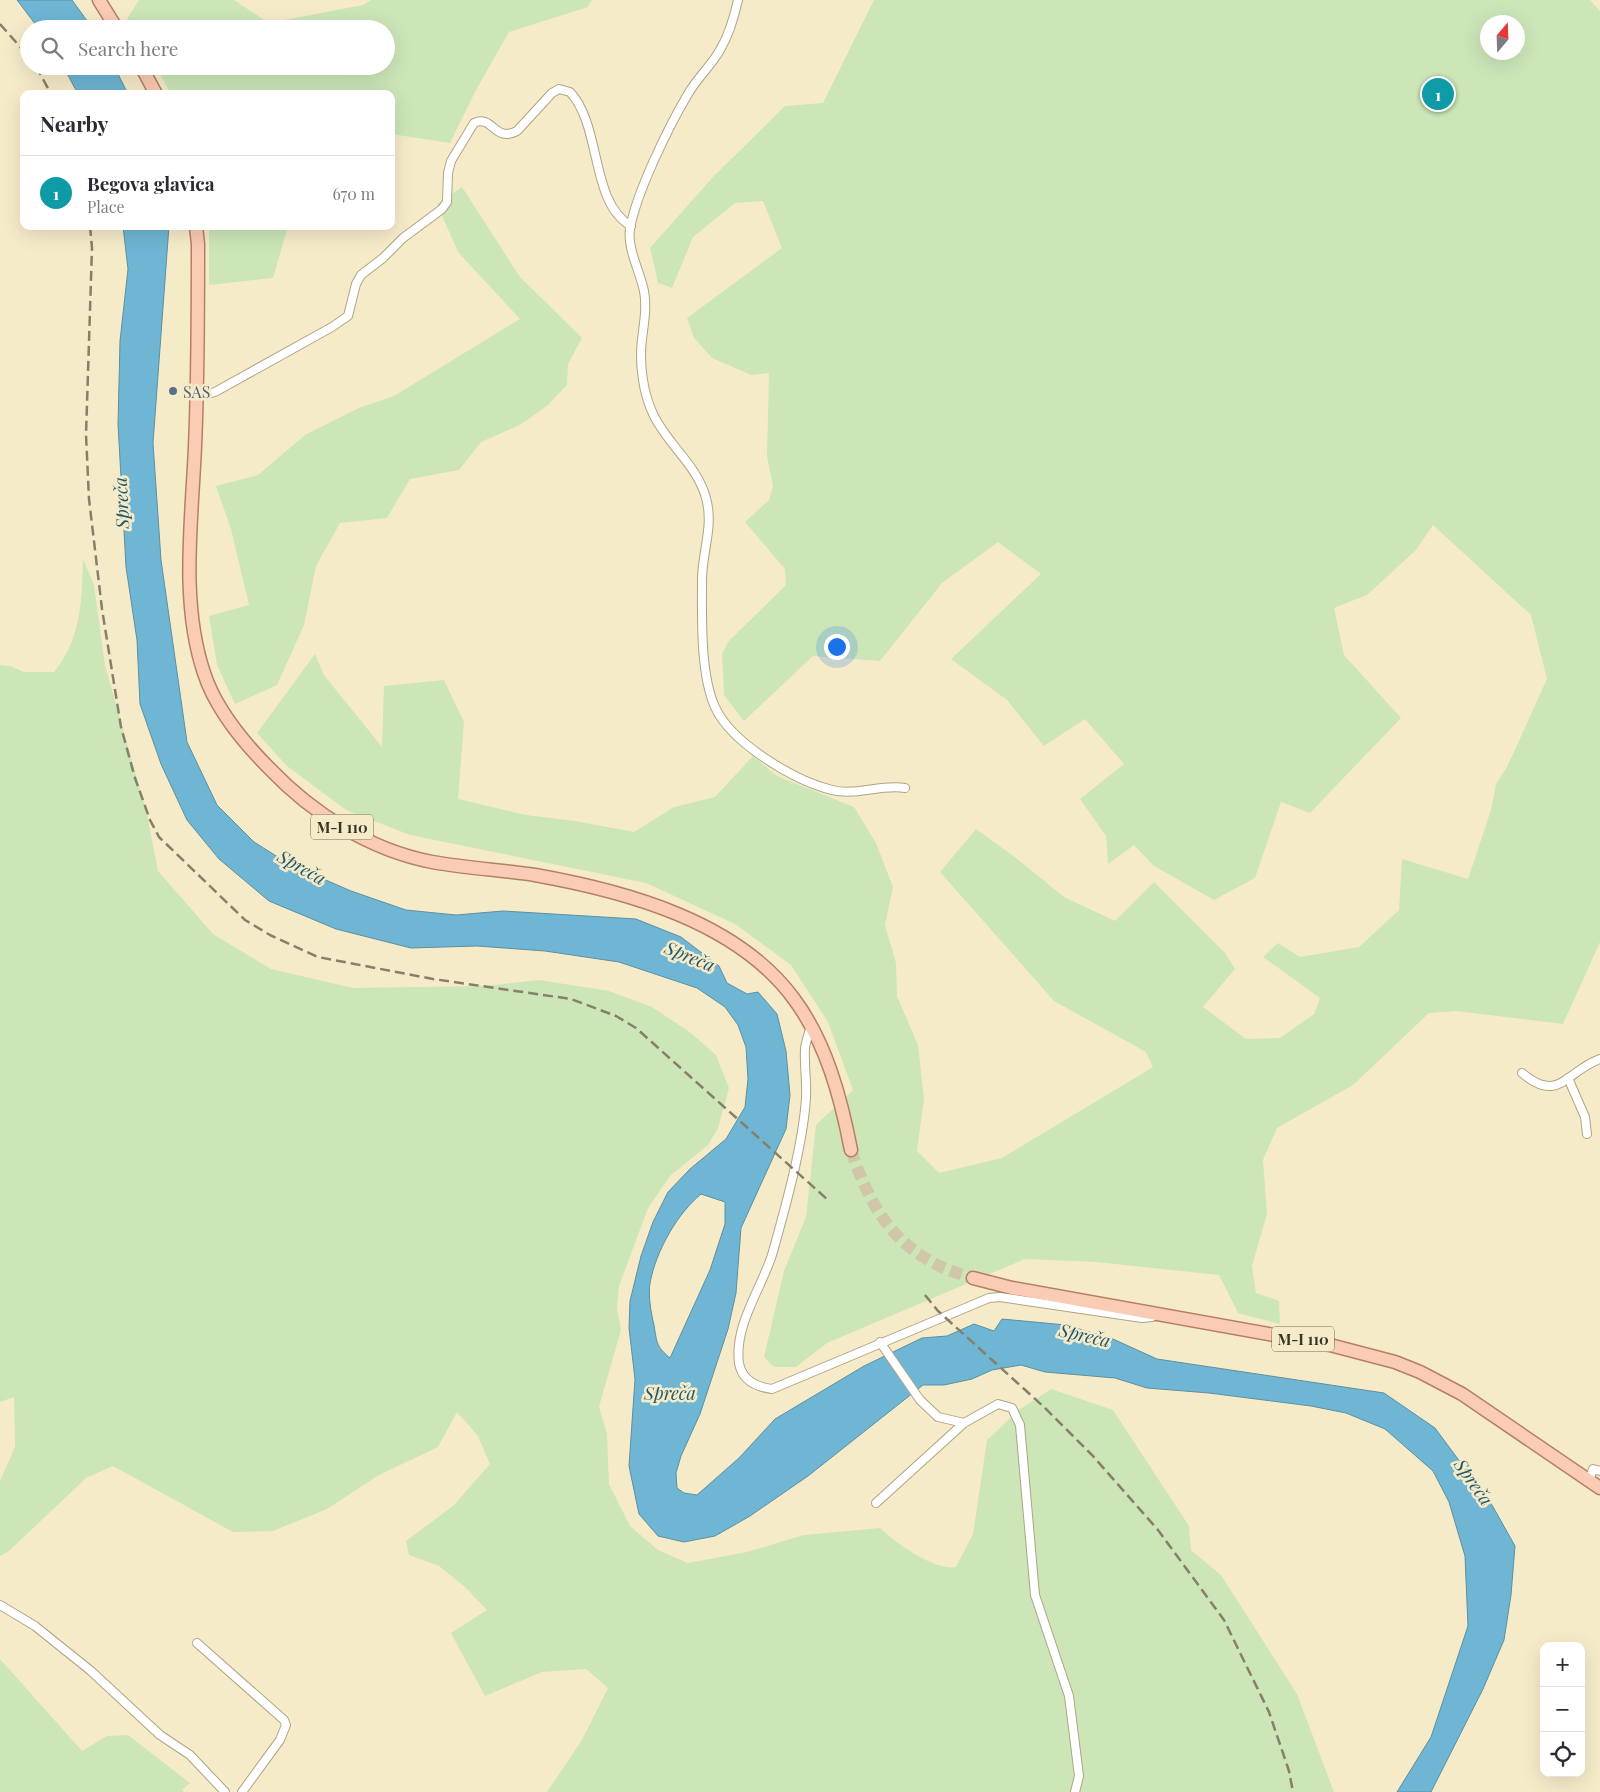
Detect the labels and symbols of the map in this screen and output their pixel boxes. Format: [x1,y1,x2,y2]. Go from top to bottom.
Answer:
north arrow [1480,15,1525,60]
pin: 1 [1422,75,1454,113]
place label: SAS [183,381,210,402]
marker: SAS [167,385,179,397]
water label: Spreča [108,476,134,531]
your location [824,634,850,660]
road number: M-I 110 [311,814,373,840]
water label: Spreča [273,843,331,890]
water label: Spreča [660,935,719,977]
water label: Spreča [1056,1317,1113,1353]
road number: M-I 110 [1272,1326,1334,1352]
water label: Spreča [643,1381,696,1405]
water label: Spreča [1449,1453,1499,1510]

